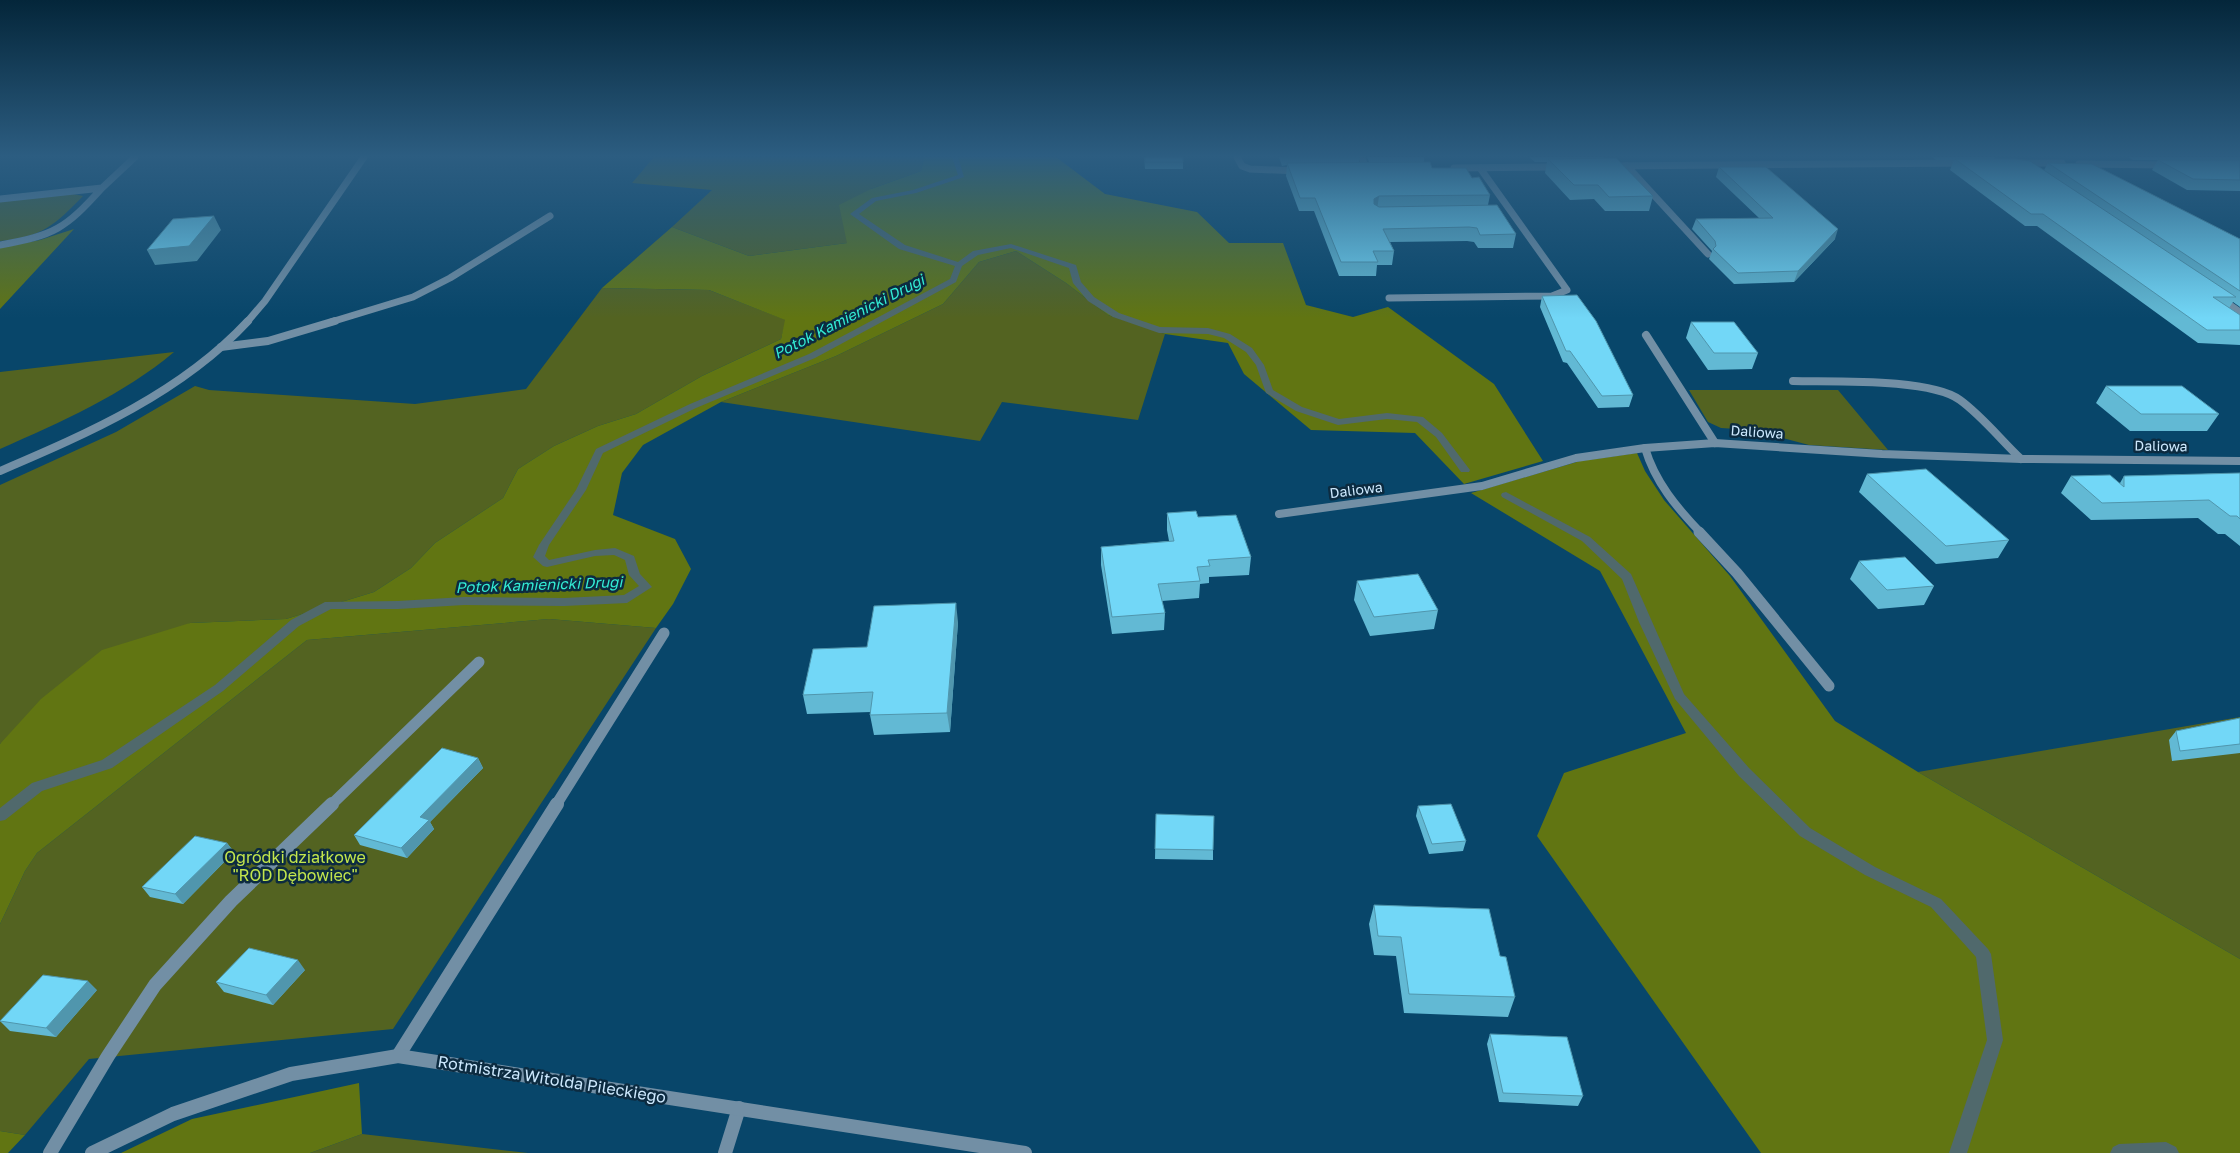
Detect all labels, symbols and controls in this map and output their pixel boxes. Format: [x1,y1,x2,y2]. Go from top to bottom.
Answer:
water label: Potok Kamienicki Drugi [770,269,929,363]
street label: Daliowa [1730,421,1784,442]
street label: Daliowa [2134,437,2188,454]
street label: Daliowa [1329,478,1383,501]
water label: Potok Kamienicki Drugi [455,572,625,597]
park label: Ogródki działkowe "ROD Dębowiec" [224,847,366,885]
street label: Rotmistrza Witolda Pileckiego [436,1051,668,1107]

